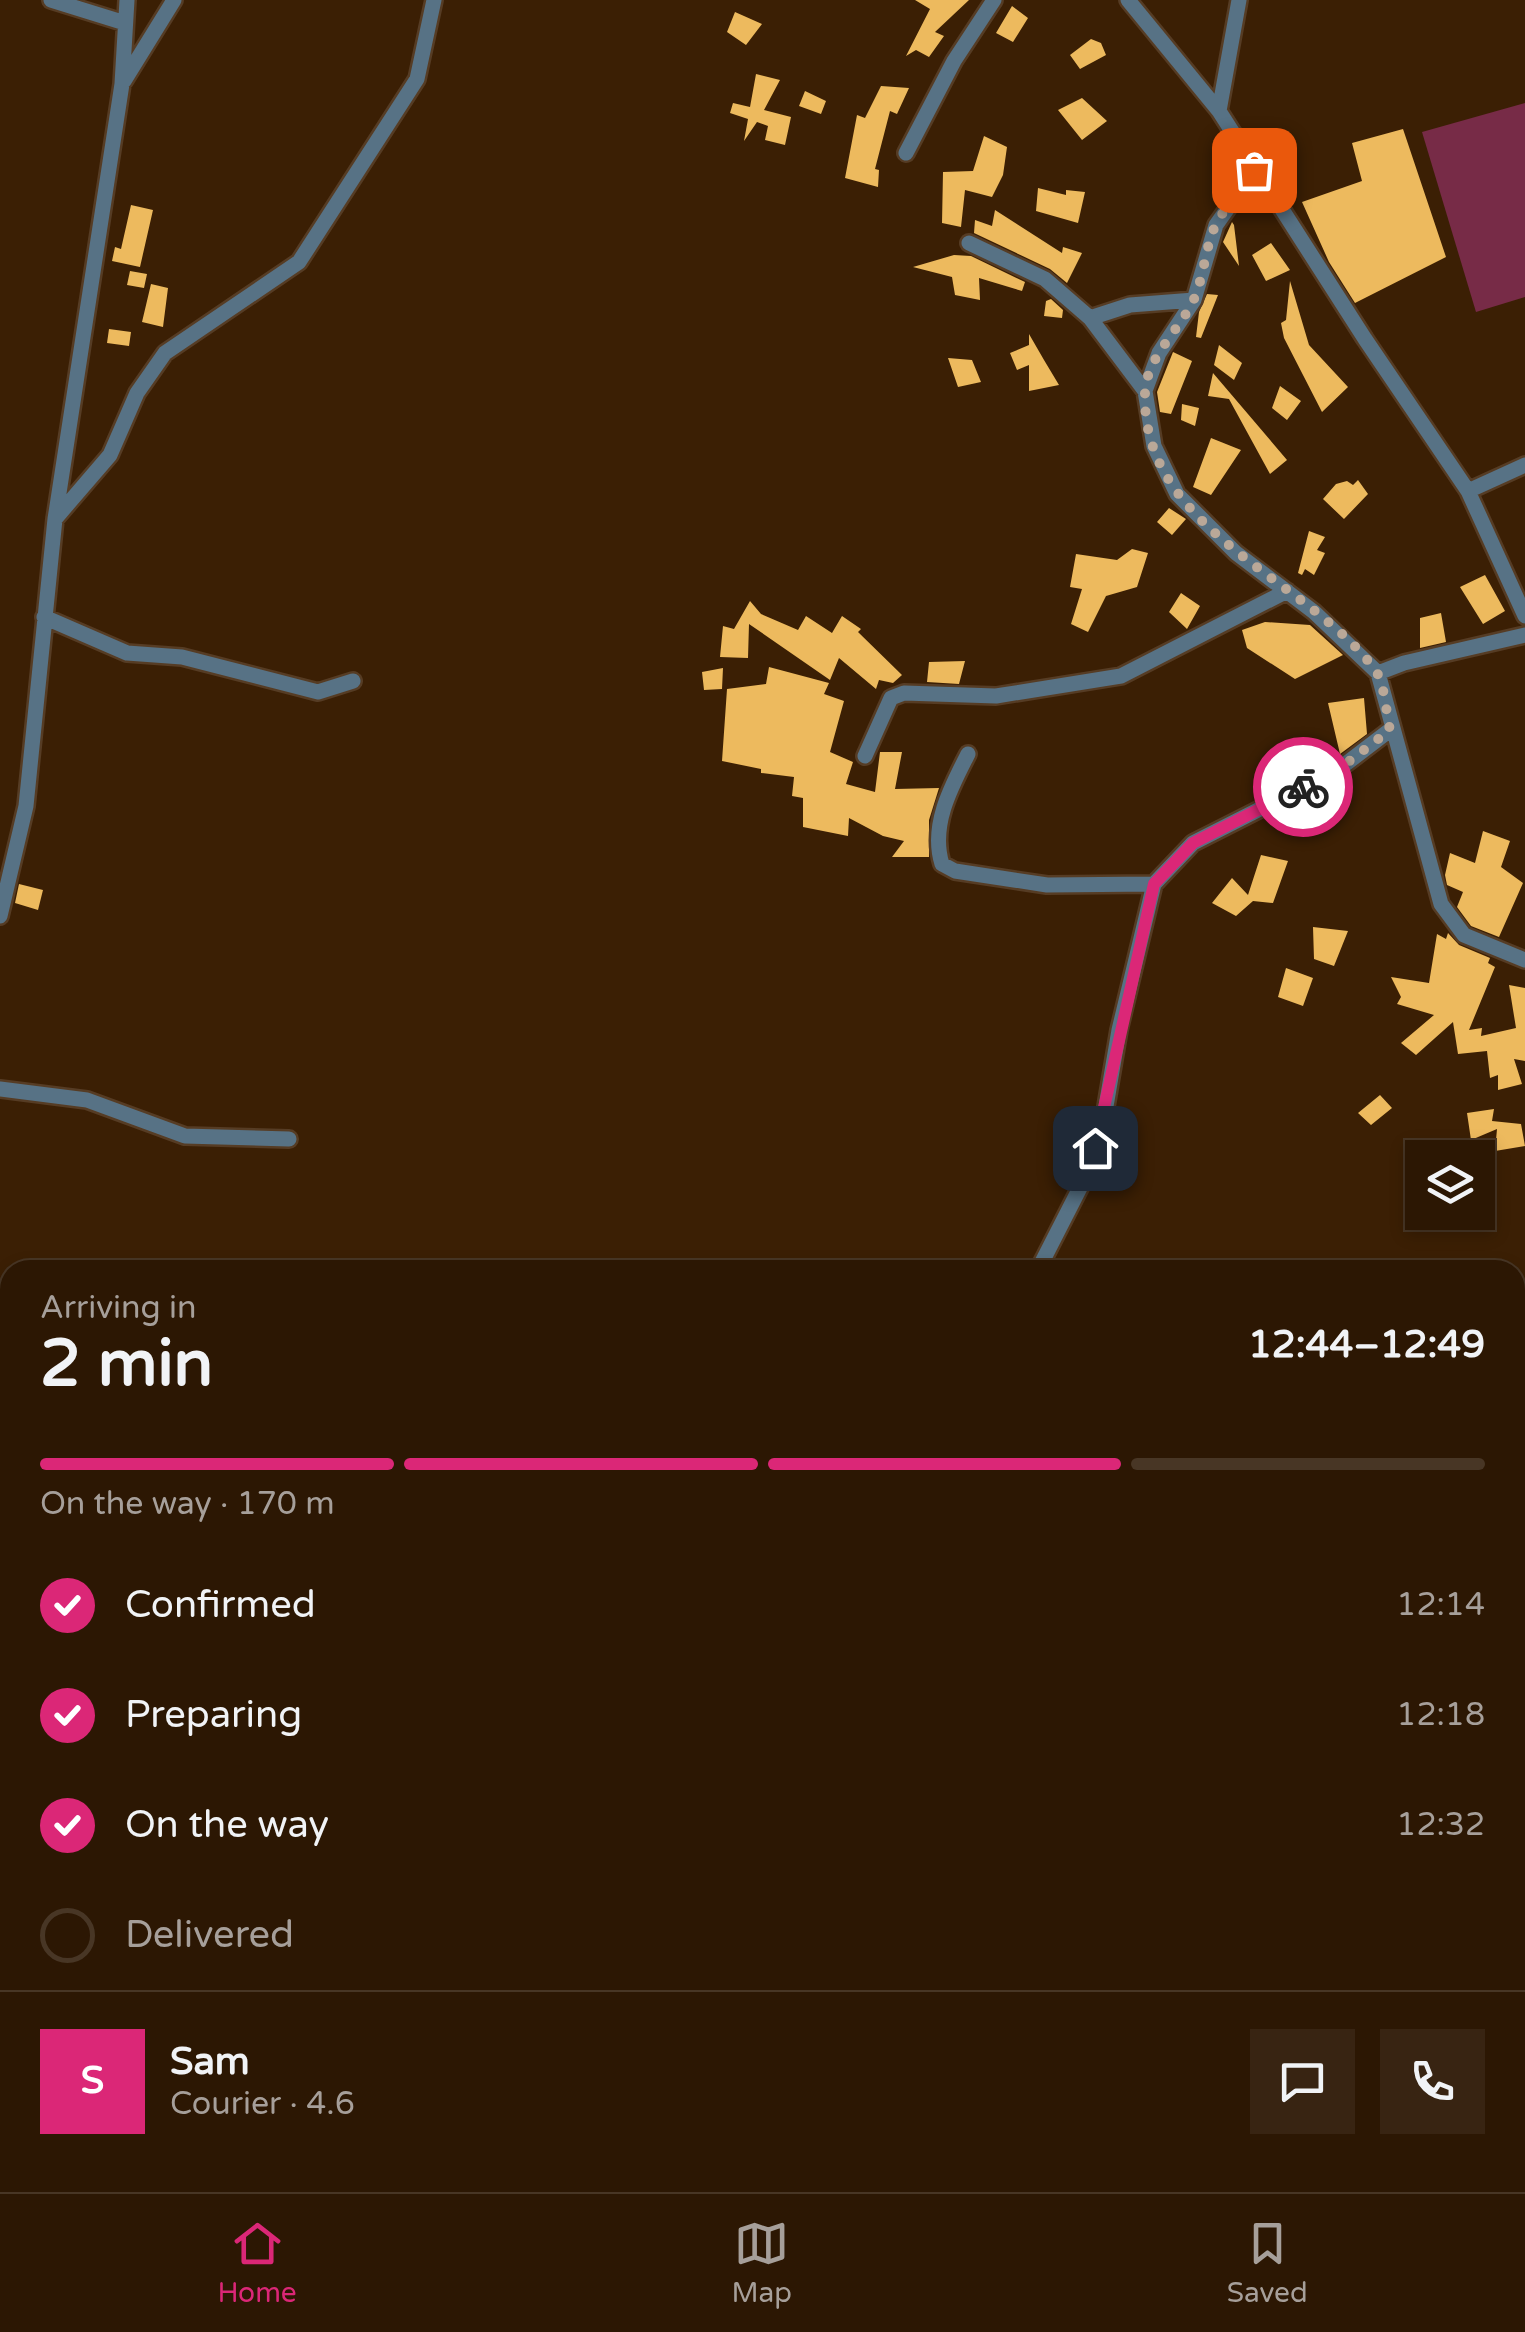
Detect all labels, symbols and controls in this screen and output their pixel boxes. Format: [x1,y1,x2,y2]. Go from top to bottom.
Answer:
pin [1212,128,1297,213]
icon: bag [1227,143,1282,198]
courier [1253,737,1353,837]
icon: bike [1276,760,1331,815]
pin [1053,1106,1138,1191]
icon: home [1068,1121,1123,1176]
map controls [1405,1140,1495,1230]
button: layers [1405,1140,1495,1230]
text: Arriving in [40,1289,197,1327]
text: 12:44–12:49 [1248,1322,1485,1368]
text: 2 min [40,1325,213,1404]
text: On the way · 170 m [40,1485,335,1523]
icon: check [40,1578,95,1633]
text: Confirmed [125,1582,316,1628]
text: 12:14 [1396,1586,1485,1624]
icon: check [40,1688,95,1743]
text: Preparing [125,1692,302,1738]
text: 12:18 [1396,1696,1485,1734]
icon: check [40,1798,95,1853]
text: On the way [125,1802,329,1848]
text: 12:32 [1396,1806,1485,1844]
text: Delivered [125,1912,294,1958]
button: chat [1250,2029,1355,2134]
button: phone [1380,2029,1485,2134]
text: Sam [170,2039,250,2085]
text: S [81,2058,104,2104]
text: Courier · 4.6 [170,2085,355,2123]
tab: Home [217,2216,297,2310]
tab: Map [731,2216,792,2310]
tab: Saved [1227,2216,1308,2310]

